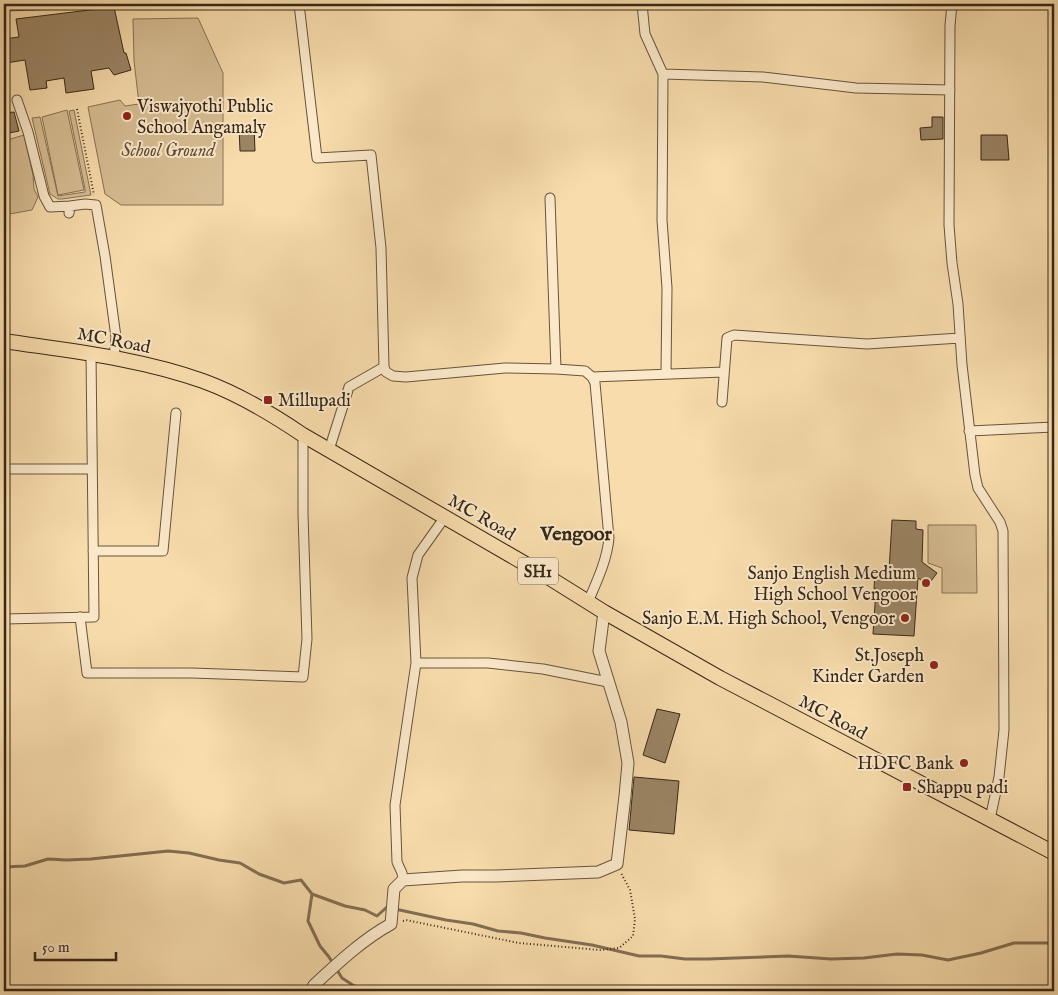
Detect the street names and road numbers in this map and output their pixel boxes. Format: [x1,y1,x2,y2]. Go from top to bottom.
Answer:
street label: MC Road [75,323,153,360]
street label: MC Road [443,490,519,547]
road number: SH1 [518,558,558,584]
street label: MC Road [794,691,871,746]

